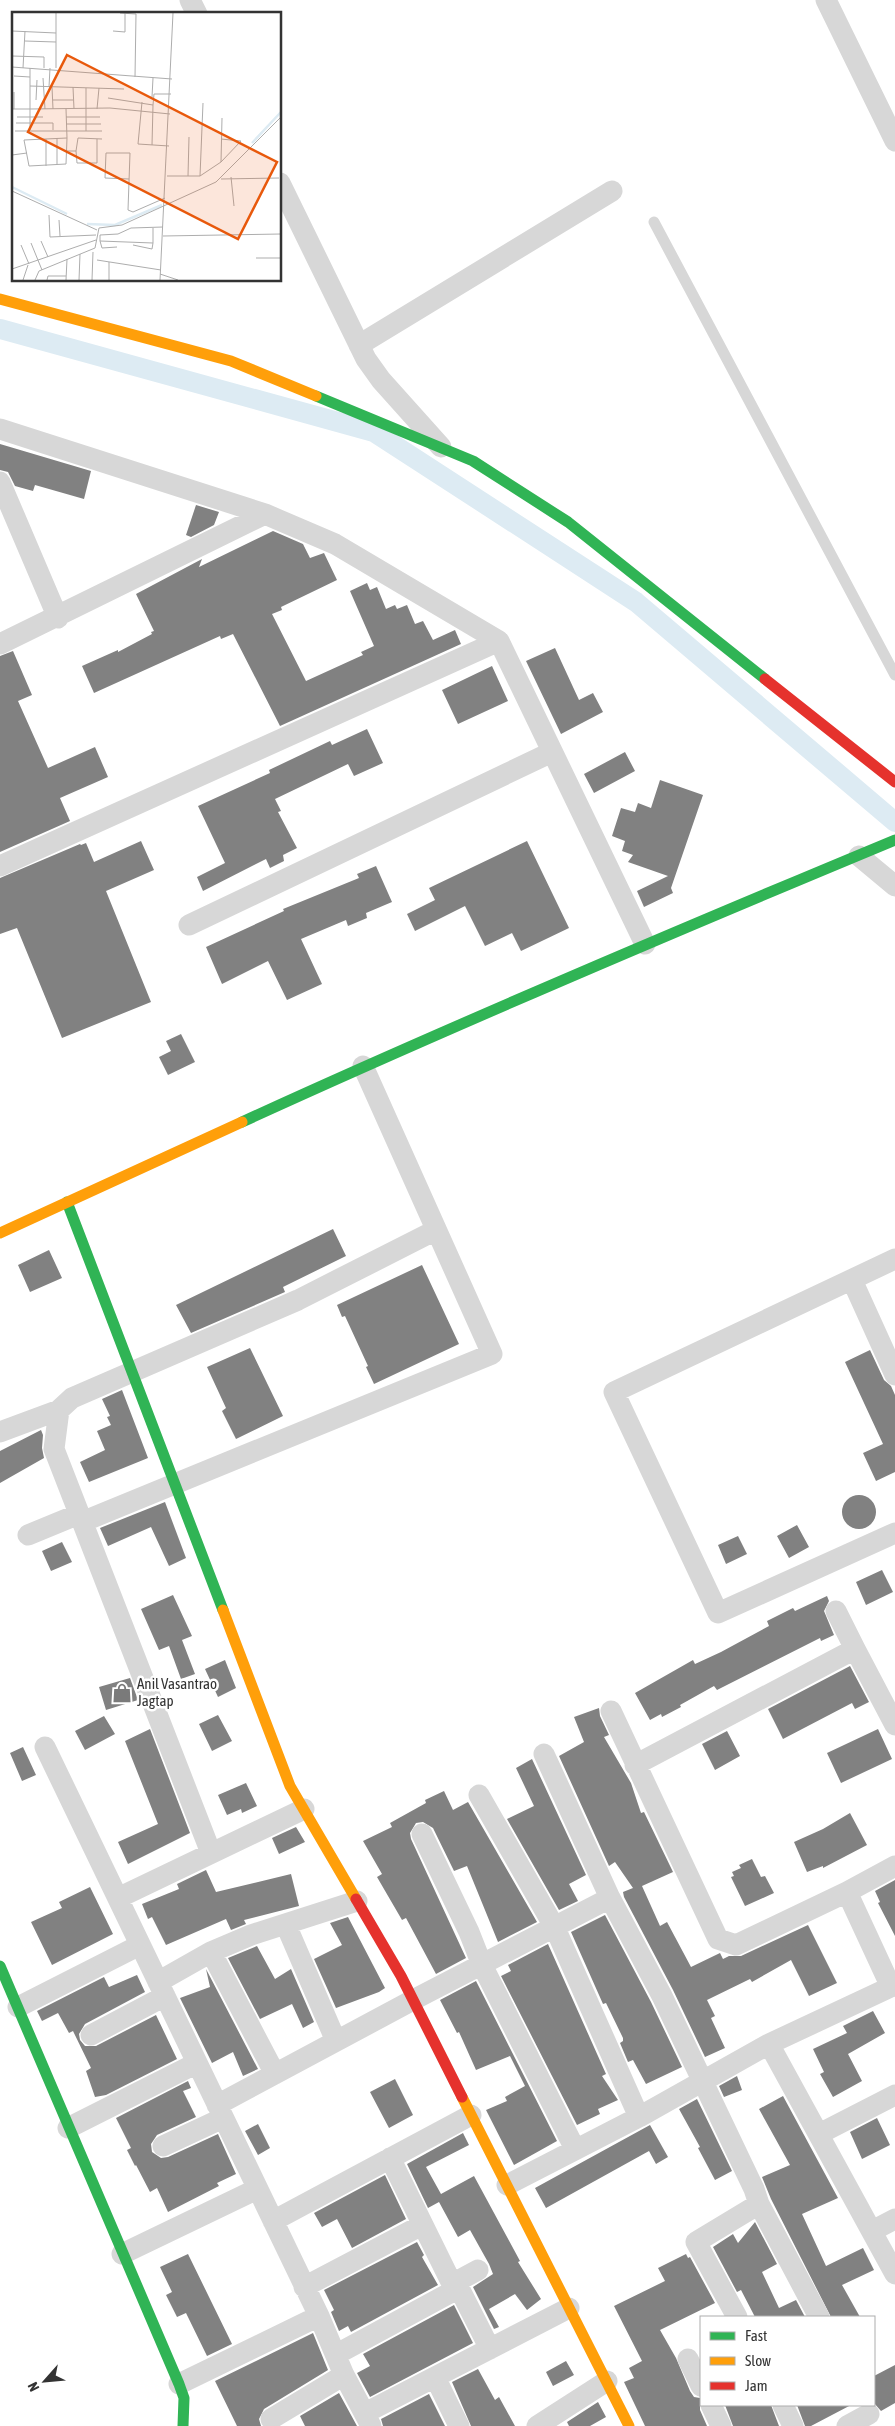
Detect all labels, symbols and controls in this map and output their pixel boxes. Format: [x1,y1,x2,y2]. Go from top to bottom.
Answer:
inset map [12,12,281,281]
place label: Anil Vasantrao Jagtap [137,1675,217,1709]
shop icon: Anil Vasantrao Jagtap [111,1682,133,1704]
legend [700,2316,875,2406]
text: Fast [745,2327,767,2344]
text: Slow [745,2352,771,2369]
north arrow [20,2356,70,2406]
text: Jam [745,2377,768,2394]
text: N [24,2380,42,2394]

